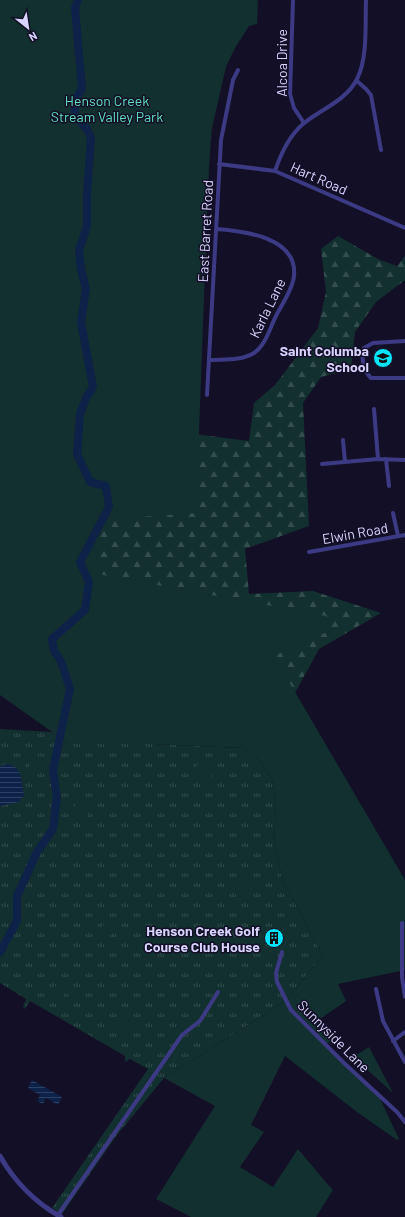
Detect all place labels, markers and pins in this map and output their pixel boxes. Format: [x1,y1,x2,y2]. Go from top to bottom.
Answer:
place label: Saint Columba School [280,342,369,375]
school or university icon: Saint Columba School [372,347,394,369]
place label: Henson Creek Golf Course Club House [144,922,260,955]
building icon: Henson Creek Golf Course Club House [263,927,285,949]

